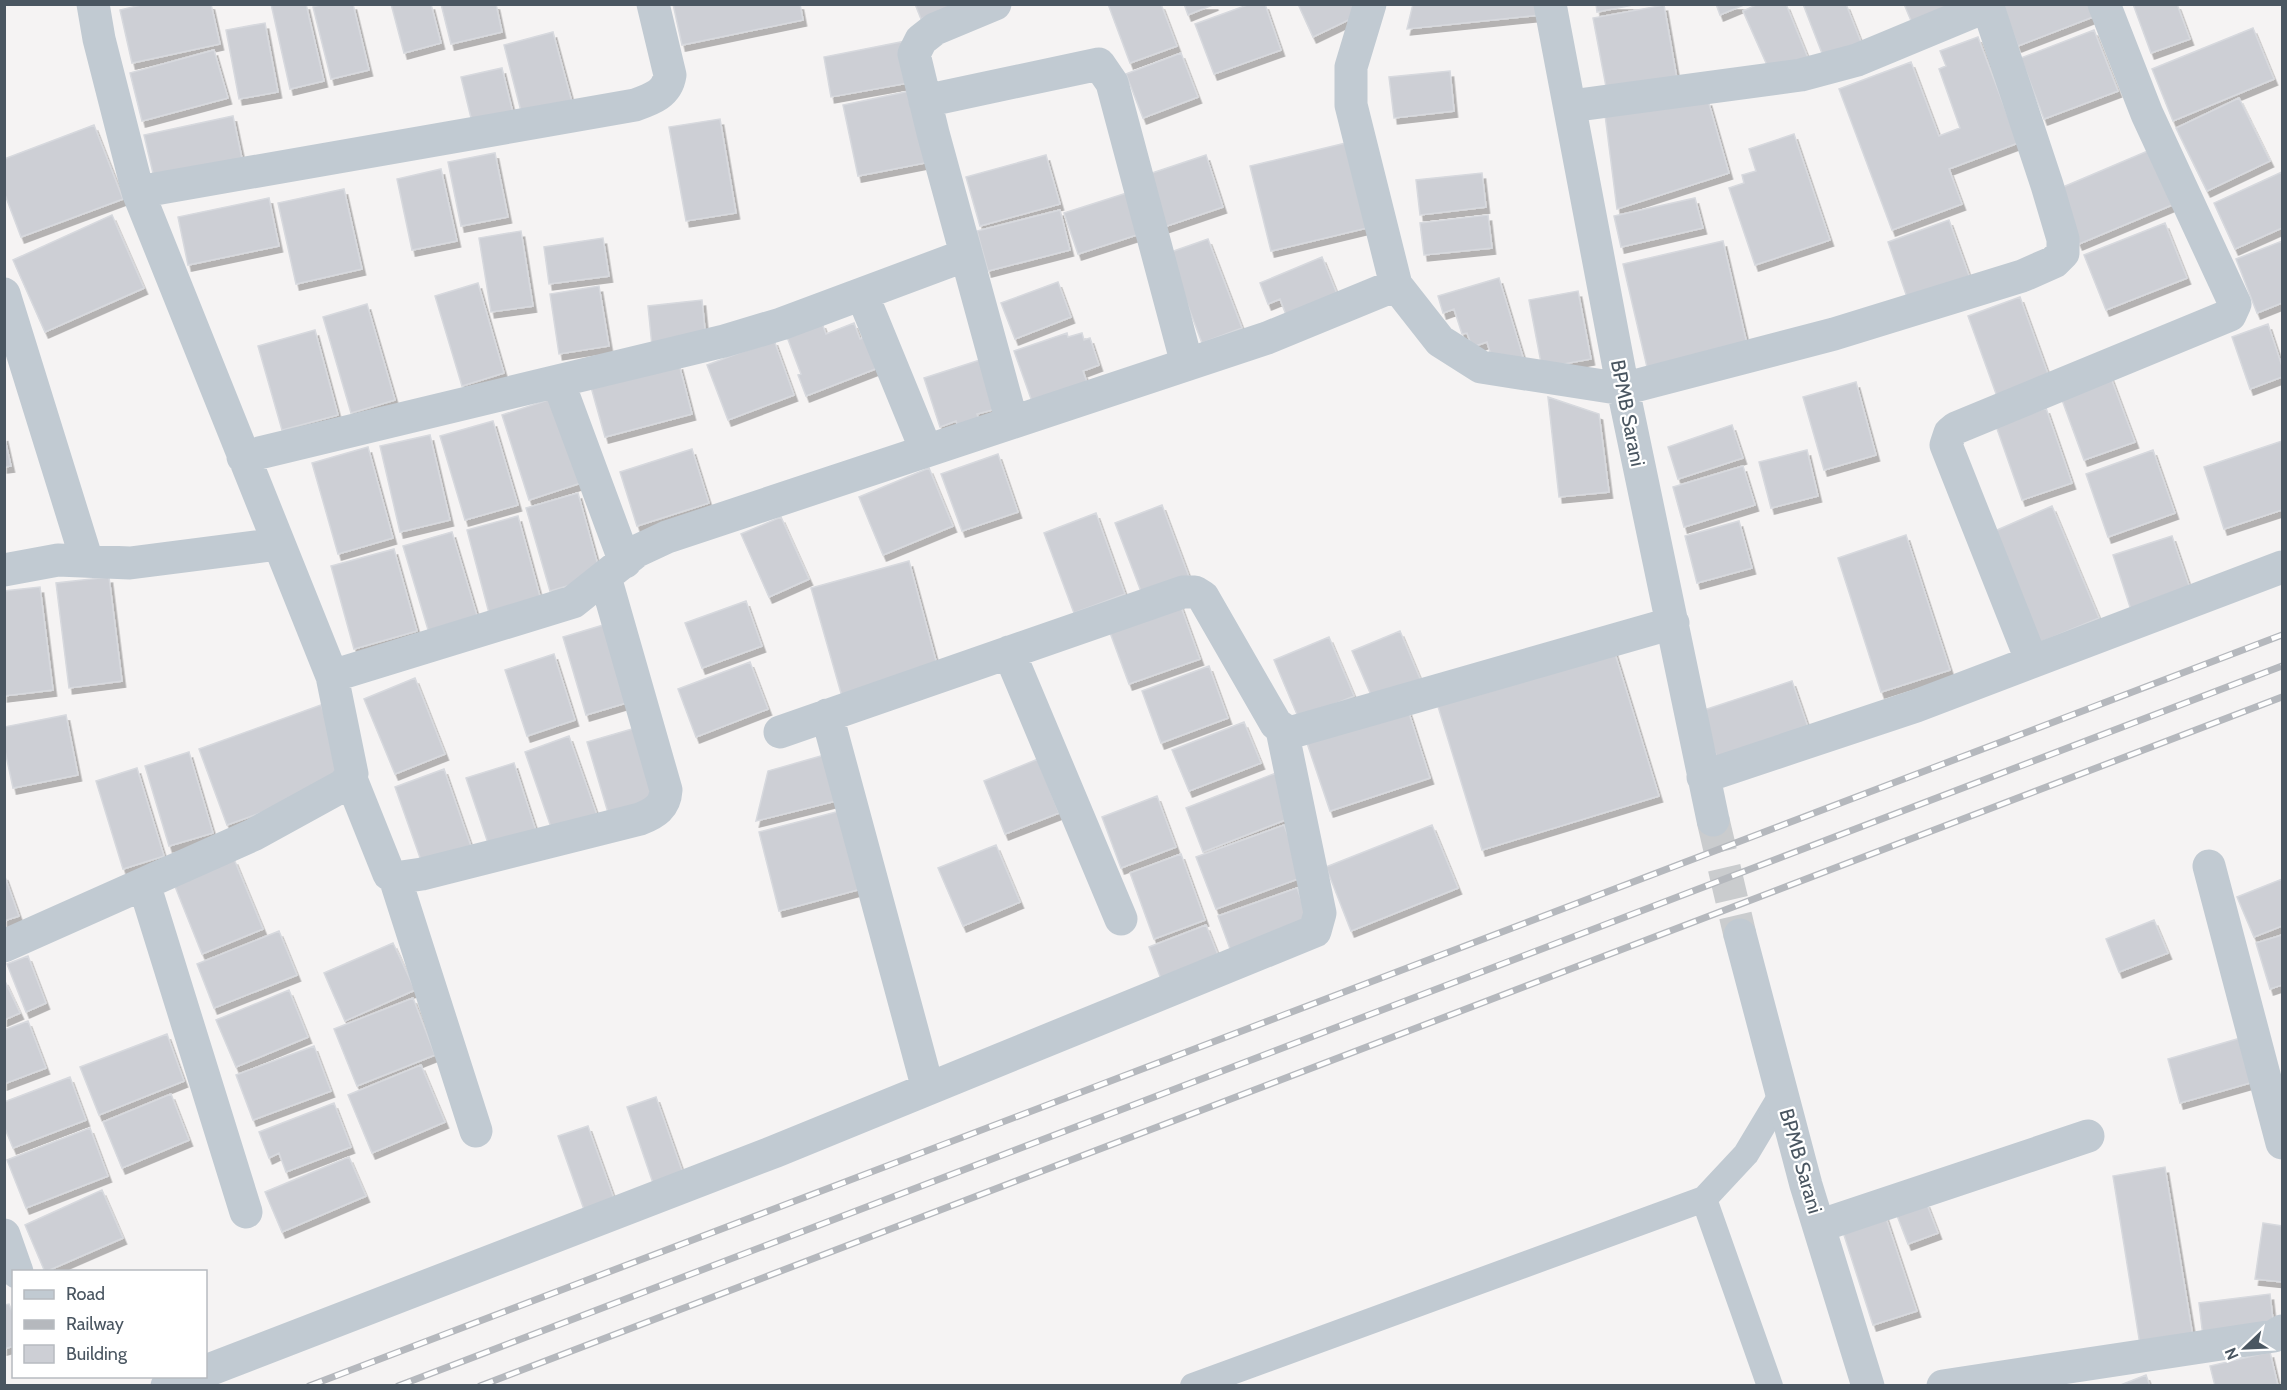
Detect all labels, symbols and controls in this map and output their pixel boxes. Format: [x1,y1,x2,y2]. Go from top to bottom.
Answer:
street label: BPMB Sarani [1606,358,1650,468]
street label: BPMB Sarani [1775,1106,1827,1216]
legend [12,1270,207,1378]
text: Road [66,1283,105,1305]
text: Railway [66,1313,124,1335]
north arrow [2215,1318,2275,1378]
text: Building [66,1343,128,1365]
text: N [2221,1345,2243,1363]

